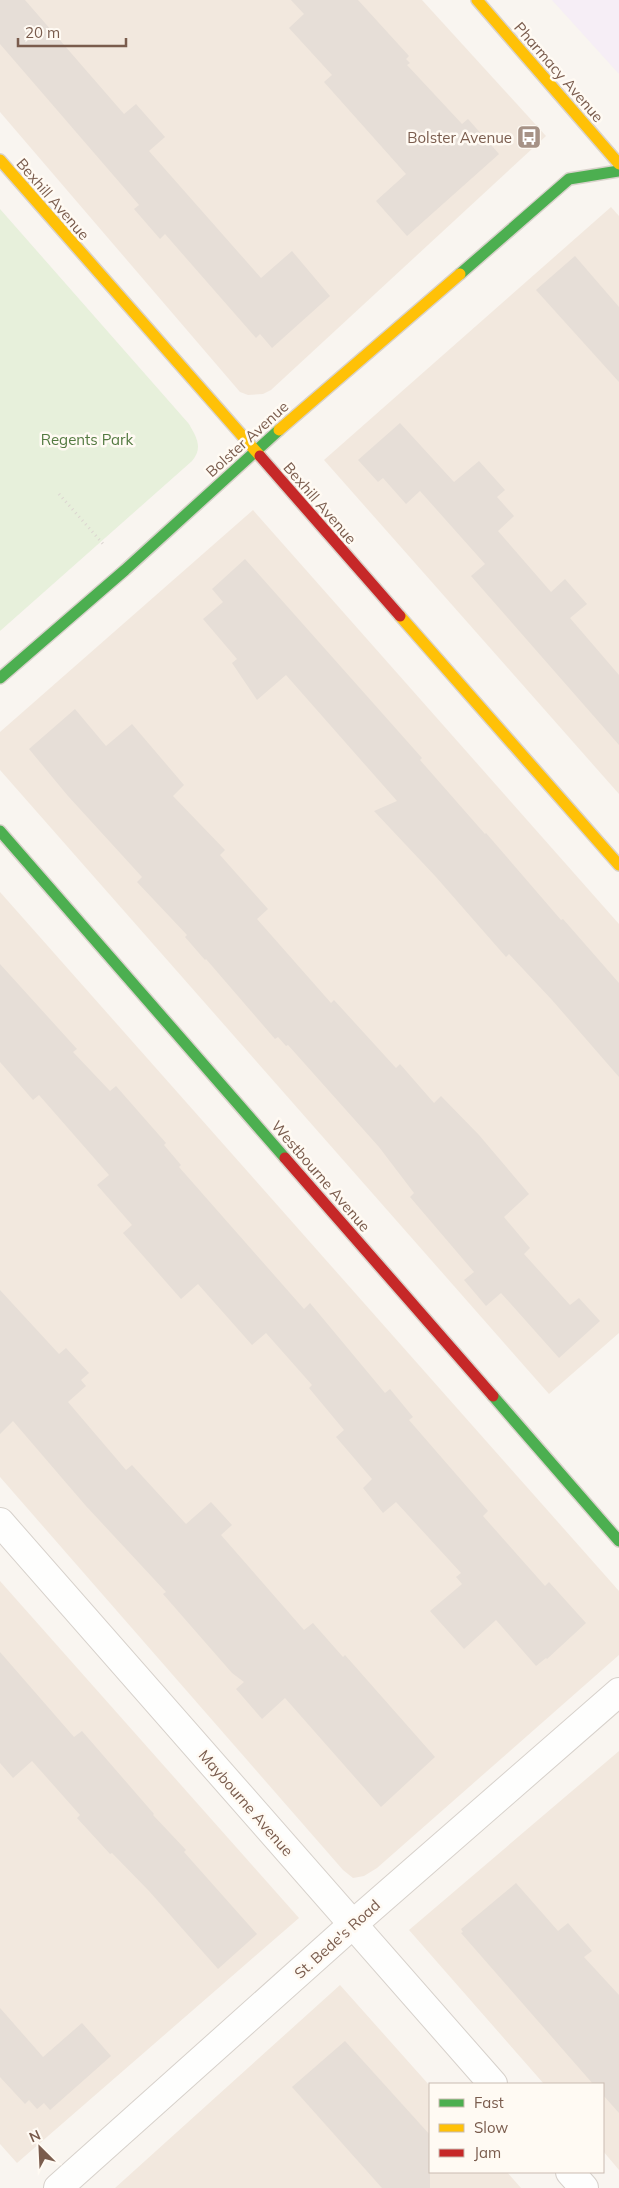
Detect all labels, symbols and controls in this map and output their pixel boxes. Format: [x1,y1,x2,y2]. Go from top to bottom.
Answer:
scale bar [18,15,125,47]
street label: Pharmacy Avenue [510,18,608,126]
text: 20 m [25,23,60,42]
bus stop icon: Bolster Avenue [516,124,542,150]
place label: Bolster Avenue [407,128,512,147]
street label: Bexhill Avenue [12,154,94,244]
street label: Bolster Avenue [202,397,292,481]
park label: Regents Park [41,430,134,449]
street label: Bexhill Avenue [279,458,361,548]
street label: Westbourne Avenue [267,1116,375,1236]
street label: Maybourne Avenue [195,1746,297,1860]
street label: St. Bede's Road [290,1895,384,1983]
legend [429,2083,604,2173]
text: Fast [474,2093,504,2112]
text: Slow [474,2118,508,2137]
north arrow [15,2123,65,2173]
text: N [26,2126,43,2146]
text: Jam [474,2143,501,2162]

